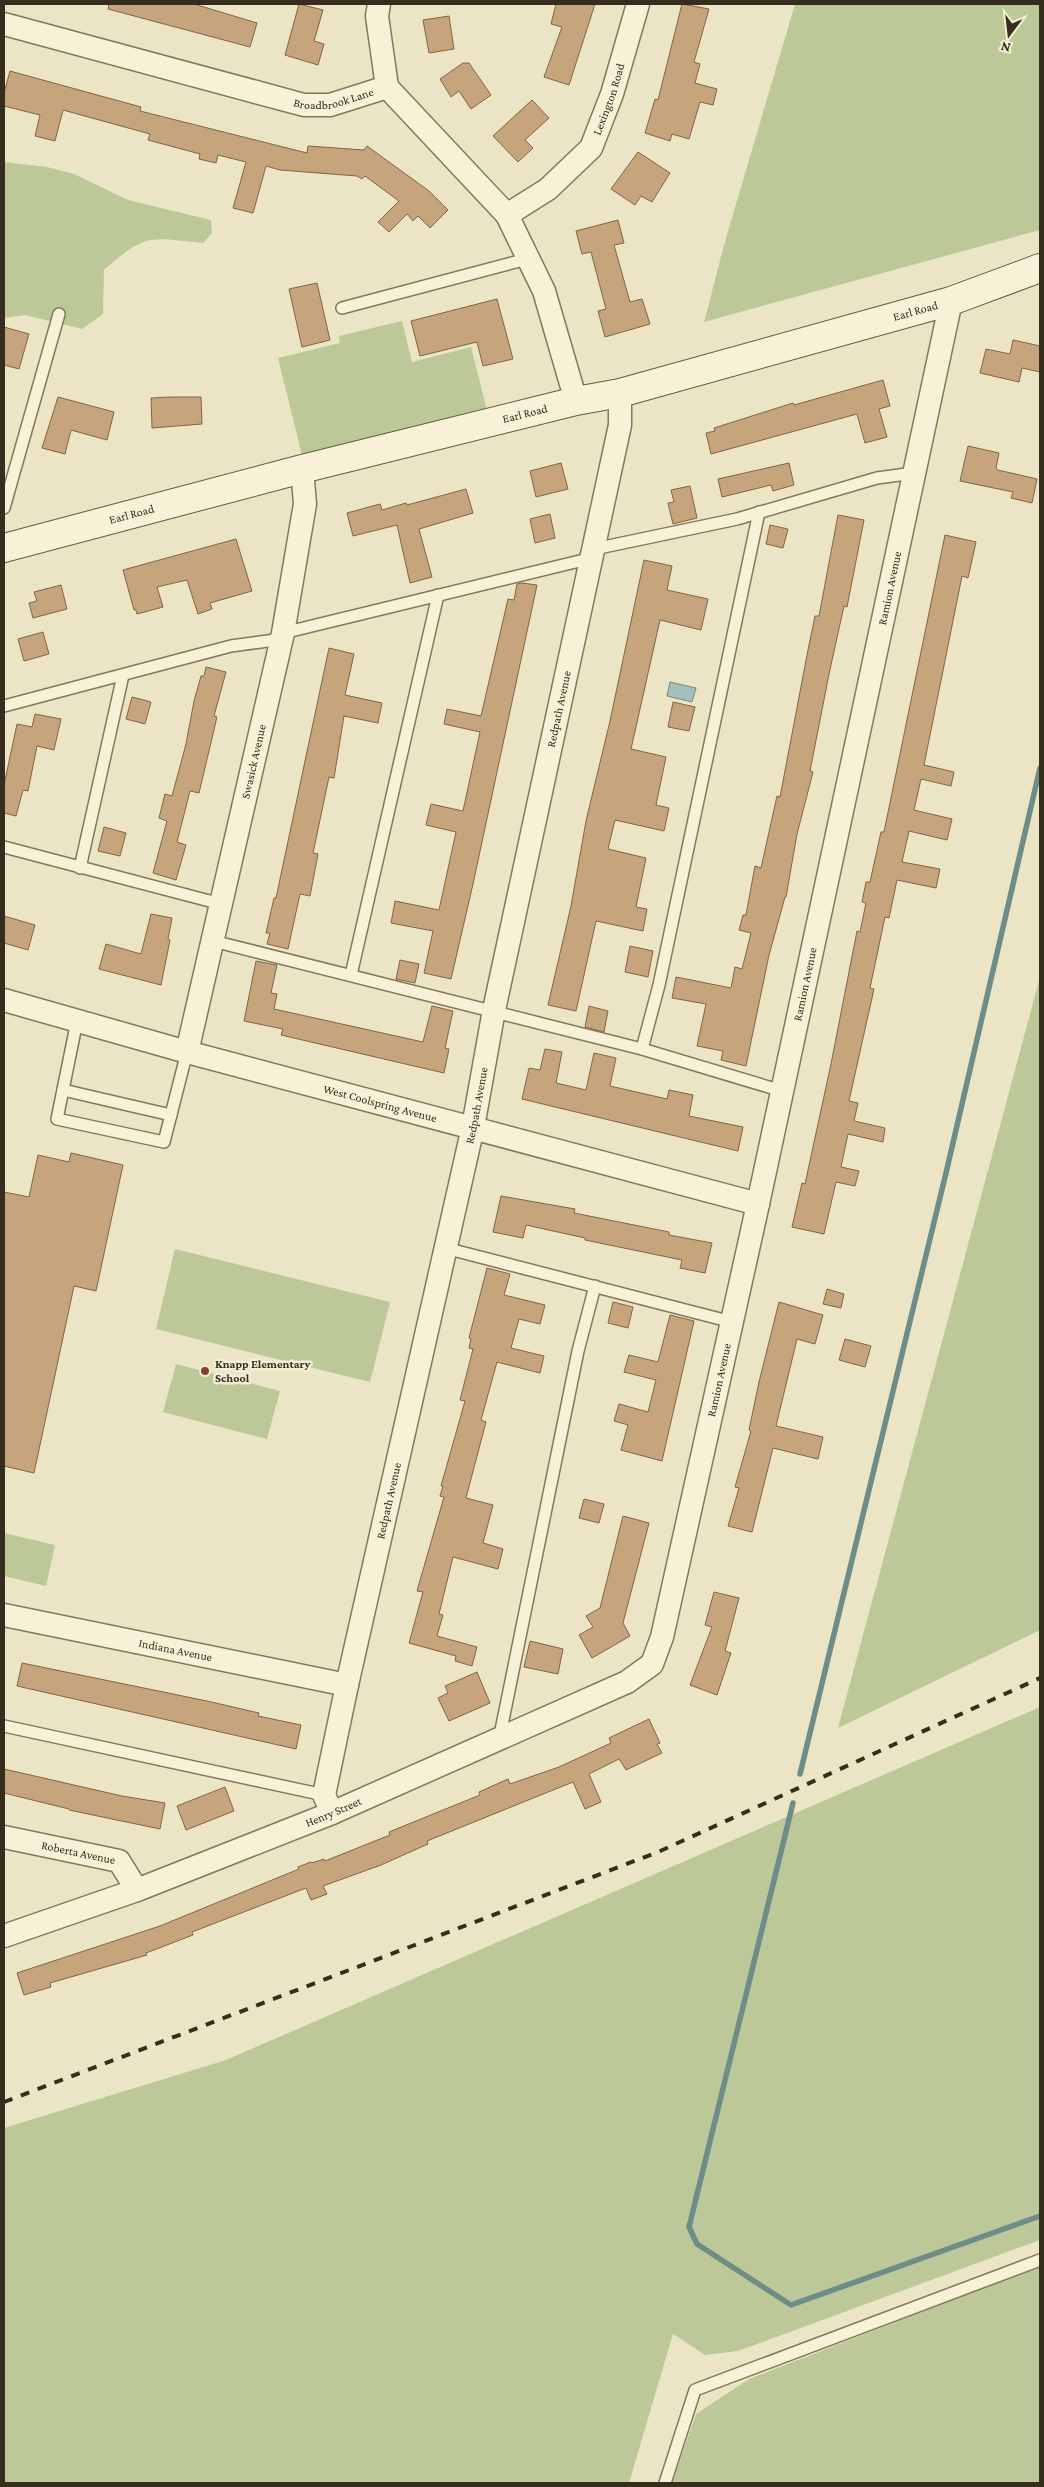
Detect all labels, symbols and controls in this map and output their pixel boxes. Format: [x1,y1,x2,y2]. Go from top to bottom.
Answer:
north arrow [984,10,1034,60]
text: N [999,38,1012,57]
street label: Lexington Road [590,61,628,137]
street label: Broadbrook Lane [292,85,375,112]
street label: Earl Road [891,298,940,324]
street label: Earl Road [501,401,550,426]
street label: Earl Road [108,501,156,527]
street label: Ramion Avenue [875,550,904,626]
street label: Redpath Avenue [544,669,574,749]
street label: Swasick Avenue [238,723,269,800]
street label: Ramion Avenue [790,946,820,1022]
street label: Redpath Avenue [462,1066,491,1145]
street label: West Coolspring Avenue [322,1082,438,1125]
street label: Ramion Avenue [704,1342,734,1418]
place label: Knapp Elementary School [215,1357,310,1385]
marker: Knapp Elementary School [199,1365,211,1377]
street label: Redpath Avenue [373,1461,404,1540]
street label: Indiana Avenue [137,1636,214,1664]
street label: Henry Street [303,1793,365,1830]
street label: Roberta Avenue [40,1838,117,1867]

